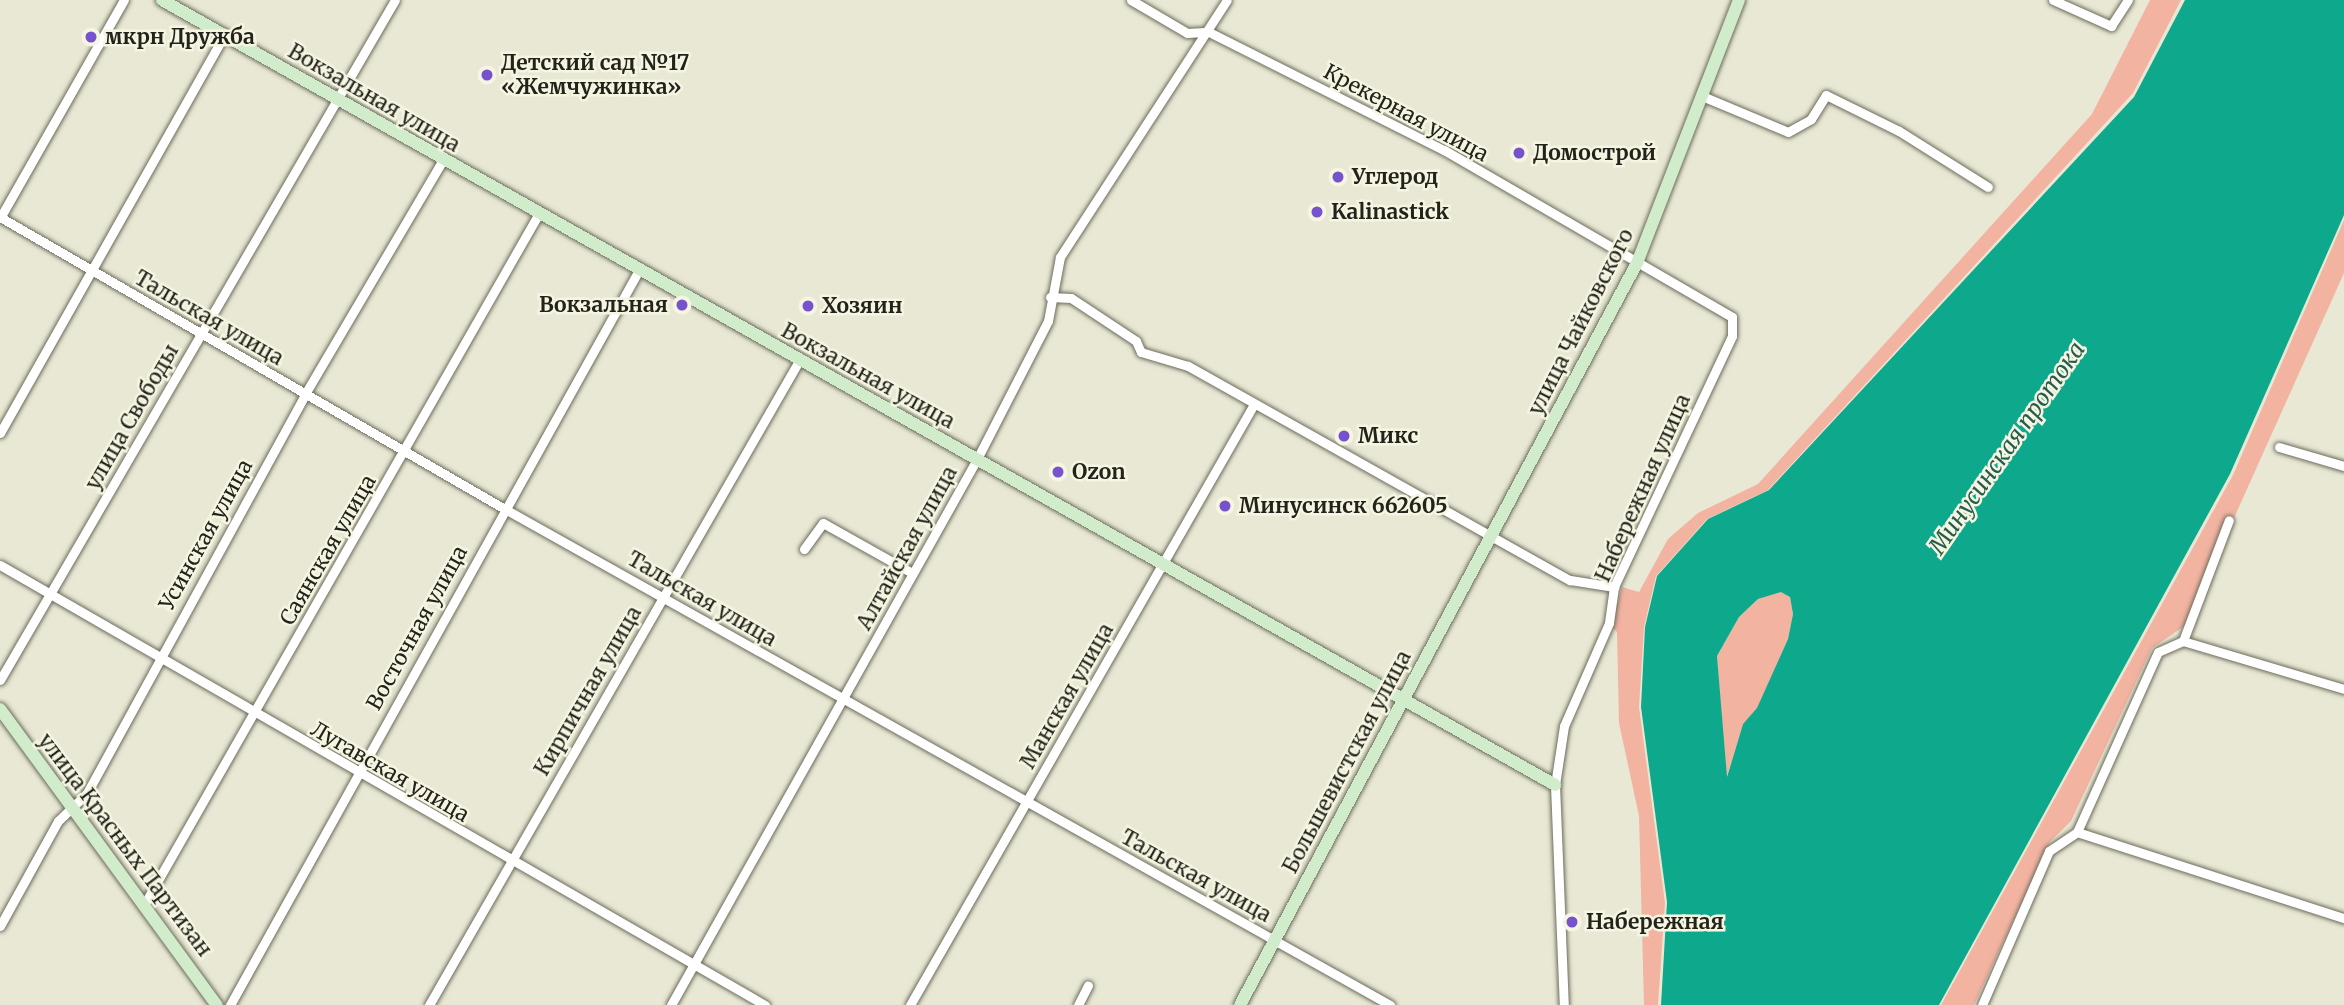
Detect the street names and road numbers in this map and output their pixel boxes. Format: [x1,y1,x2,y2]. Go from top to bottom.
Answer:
street label: Вокзальная улица [284,39,464,157]
street label: Крекерная улица [1319,59,1493,167]
street label: улица Чайковского [1523,225,1639,419]
street label: Тальская улица [130,265,288,371]
street label: Вокзальная улица [777,318,959,434]
street label: улица Свободы [80,340,184,494]
street label: Набережная улица [1590,390,1696,586]
street label: Усинская улица [154,455,258,615]
street label: Алтайская улица [852,462,962,634]
street label: Саянская улица [275,470,381,630]
street label: Восточная улица [361,541,473,715]
street label: Тальская улица [623,546,781,652]
street label: Кирпичная улица [529,602,647,780]
street label: Манская улица [1015,619,1119,773]
street label: Большевистская улица [1277,646,1417,878]
street label: Лугавская улица [307,717,473,827]
street label: улица Красных Партизан [33,728,217,962]
street label: Тальская улица [1117,824,1275,928]

